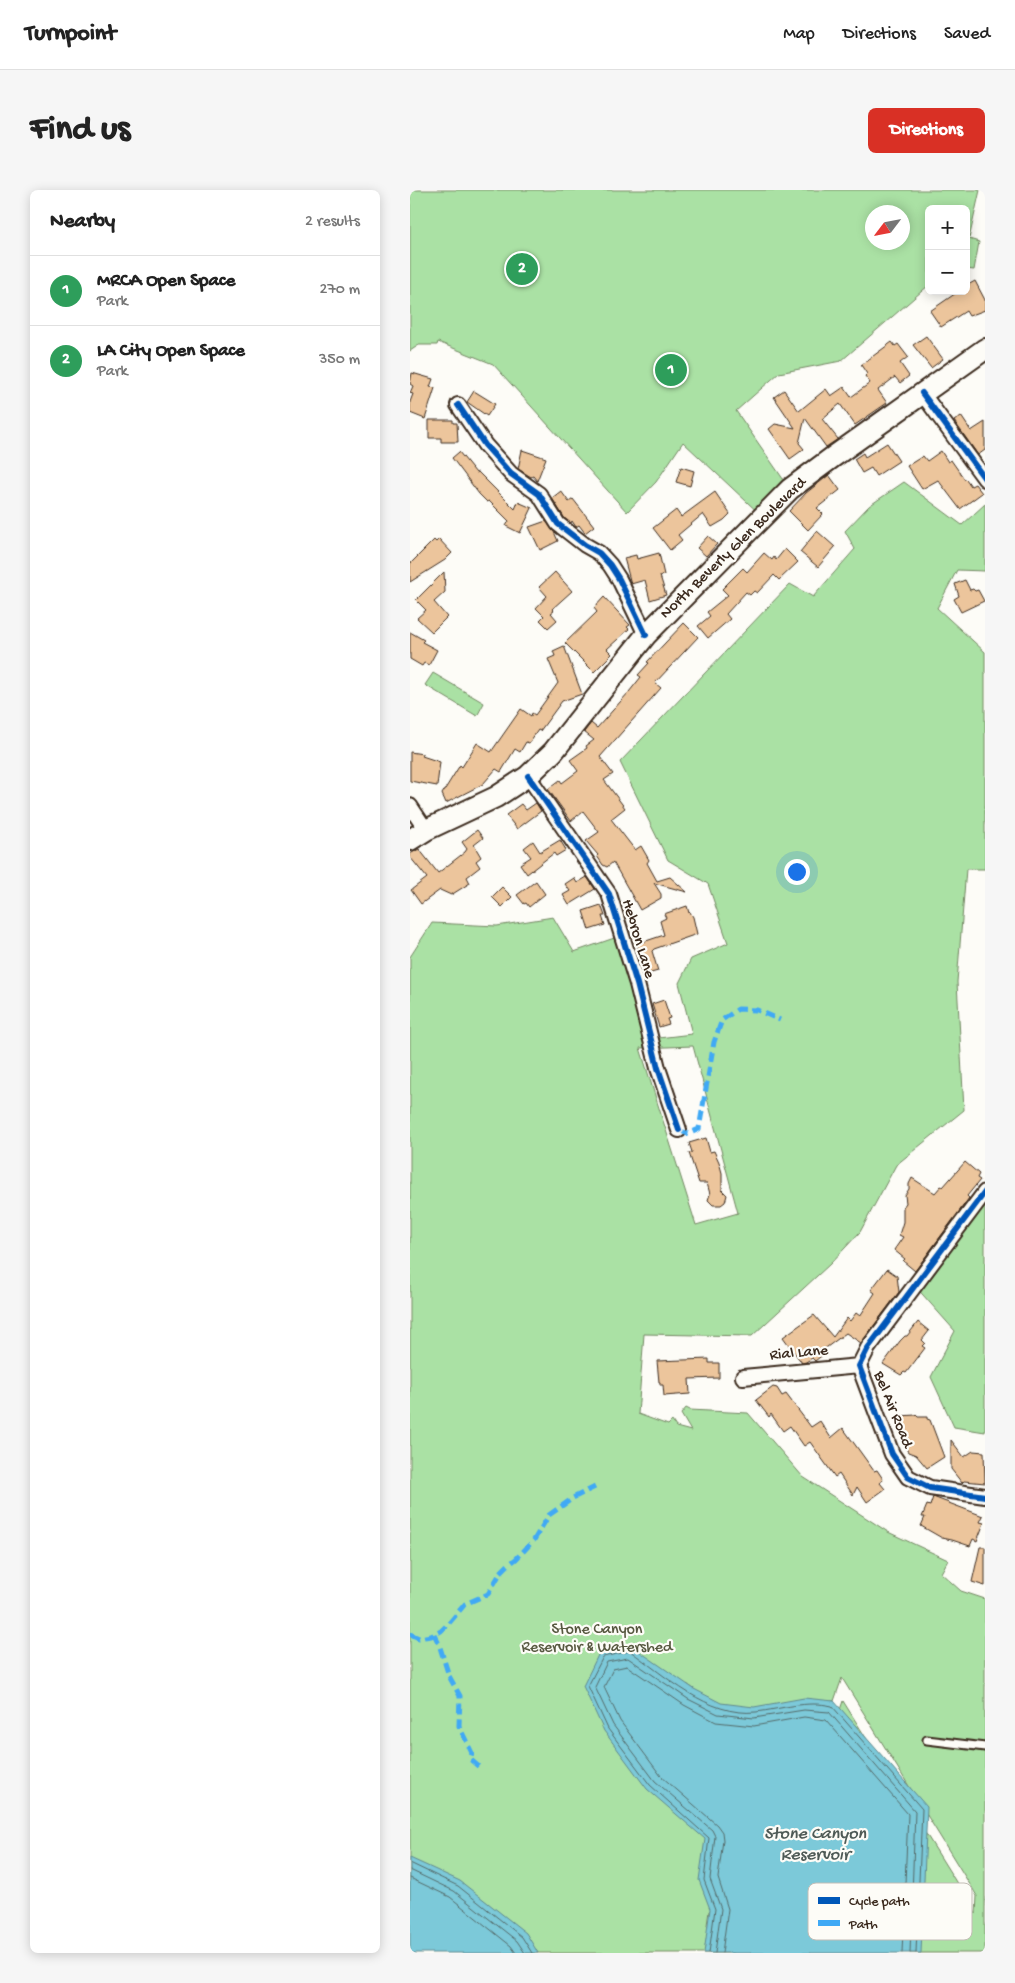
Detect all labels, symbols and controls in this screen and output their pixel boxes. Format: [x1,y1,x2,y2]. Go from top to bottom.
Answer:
text: Turnpoint [25,20,116,49]
text: Map [783,24,815,45]
text: Directions [843,24,916,45]
text: Saved [944,24,990,45]
button: Directions [868,108,985,153]
text: Find us [30,110,130,151]
north arrow [865,205,910,250]
map controls [925,205,970,295]
button: + [925,205,970,250]
text: Nearby [50,210,115,235]
text: 2 results [305,213,360,232]
pin: 2 [506,250,538,288]
button: − [925,250,970,295]
text: MRCA Open Space [97,270,235,293]
text: 1 [63,281,69,300]
text: 270 m [320,281,360,300]
text: Park [97,293,128,312]
text: LA City Open Space [97,340,245,363]
text: 2 [62,351,70,370]
text: 350 m [319,351,360,370]
pin: 1 [655,351,687,389]
text: Park [97,363,128,382]
street label: North Beverly Glen Boulevard [657,473,812,624]
your location [784,859,810,885]
street label: Hebron Lane [616,897,658,982]
street label: Rial Lane [769,1342,830,1366]
street label: Bel Air Road [868,1368,917,1453]
park label: Stone Canyon Reservoir & Watershed [522,1621,674,1658]
water label: Stone Canyon Reservoir [764,1824,867,1866]
legend [808,1883,972,1940]
text: Cycle path [849,1894,910,1911]
text: Path [848,1917,878,1934]

